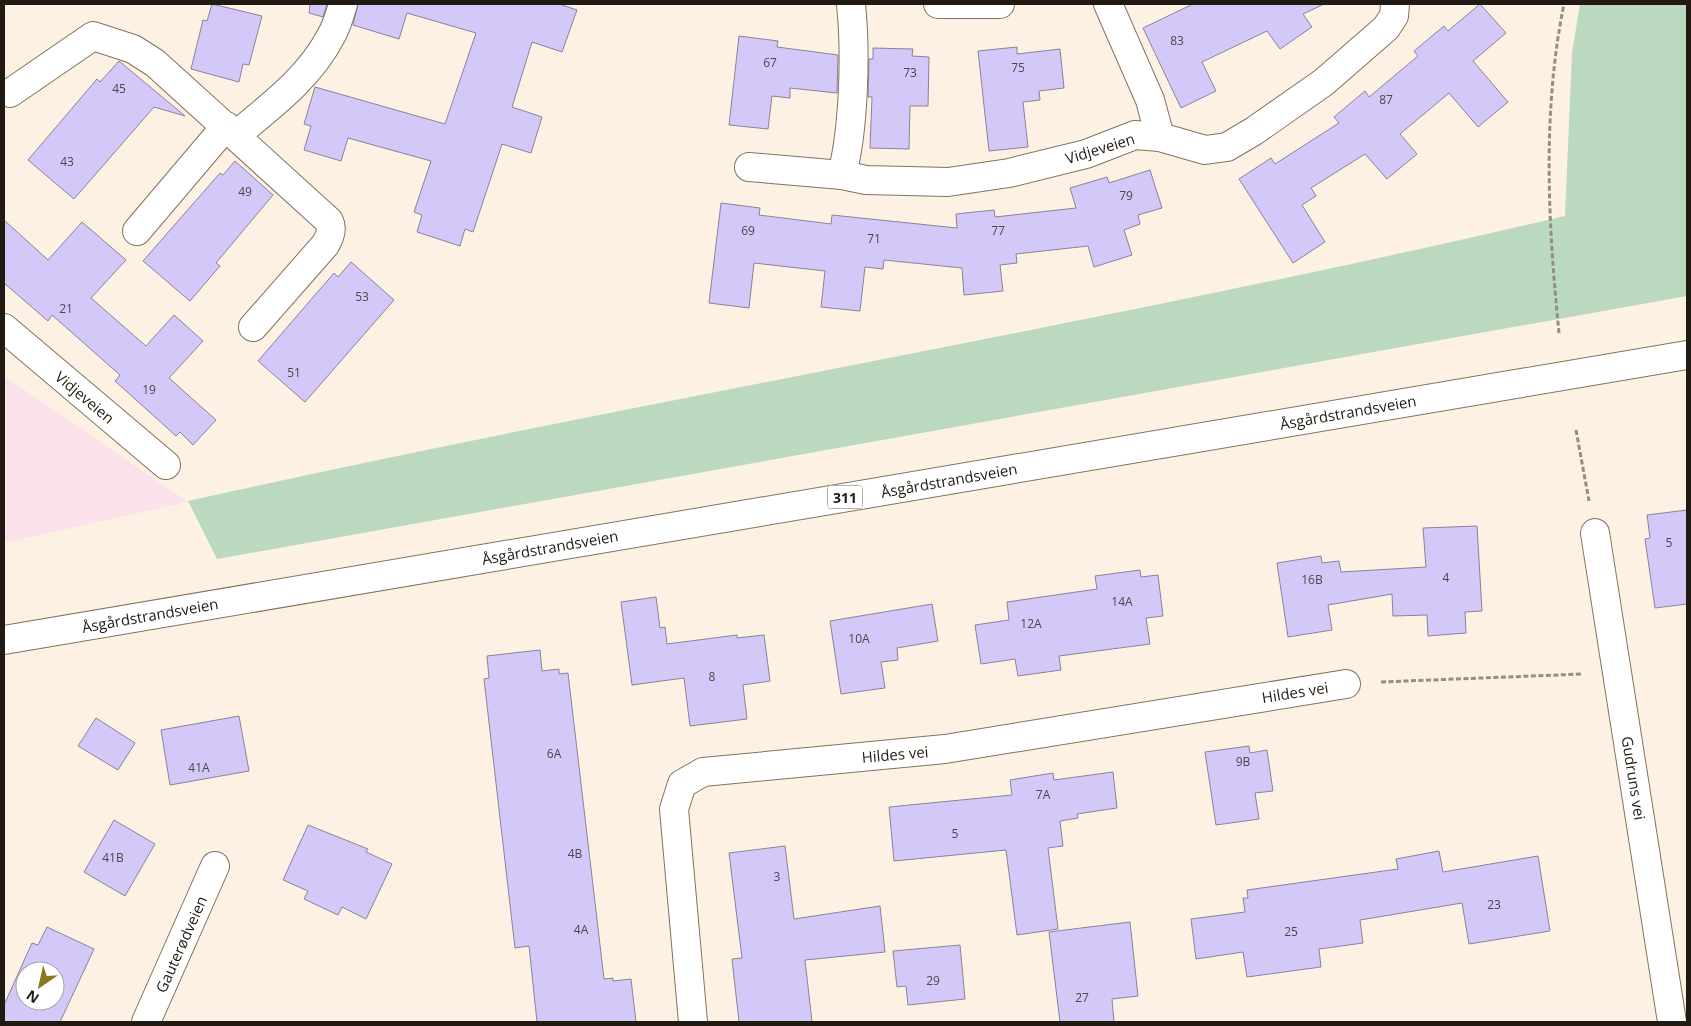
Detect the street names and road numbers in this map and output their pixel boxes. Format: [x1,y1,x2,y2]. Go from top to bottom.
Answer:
street label: Vidjeveien [1063,128,1137,168]
street label: Vidjeveien [51,366,119,428]
street label: Åsgårdstrandsveien [1278,390,1418,434]
street label: Åsgårdstrandsveien [879,458,1019,502]
road number: 311 [828,486,862,508]
street label: Åsgårdstrandsveien [480,525,620,569]
street label: Åsgårdstrandsveien [80,593,220,637]
street label: Hildes vei [1260,677,1330,707]
street label: Gudruns vei [1618,735,1650,821]
street label: Hildes vei [861,741,929,767]
street label: Gauterødveien [151,892,211,996]

